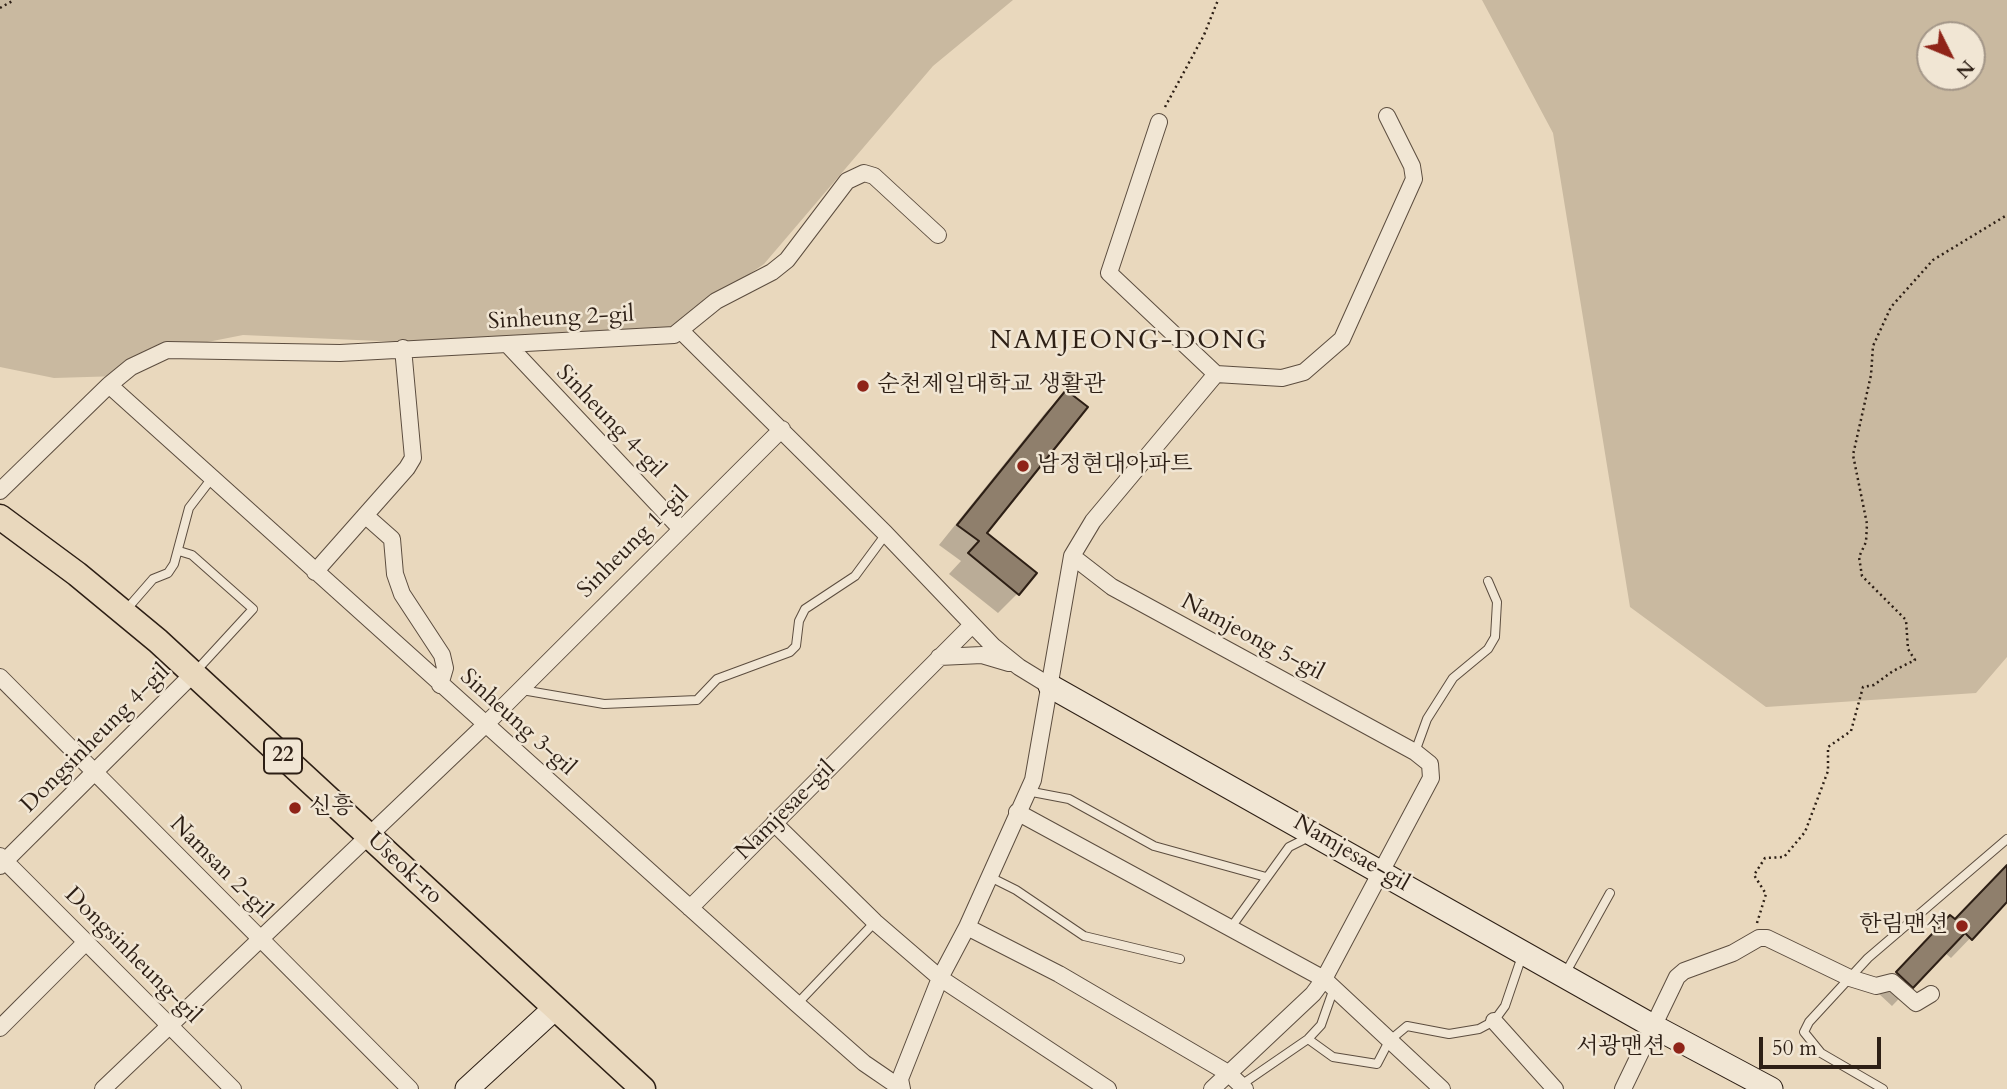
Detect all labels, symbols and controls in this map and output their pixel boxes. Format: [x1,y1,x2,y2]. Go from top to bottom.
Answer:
north arrow [1916,21,1986,91]
text: N [1950,54,1980,84]
street label: Sinheung 2-gil [487,301,635,337]
district label: NAMJEONG-DONG [991,326,1267,358]
street label: Sinheung 4-gil [549,360,671,484]
place label: 순천제일대학교 생활관 [877,372,1105,400]
marker: 순천제일대학교 생활관 [855,378,871,394]
place label: 남정현대아파트 [1037,452,1193,480]
marker: 남정현대아파트 [1015,458,1031,474]
street label: Sinheung 1-gil [573,482,695,604]
street label: Namjeong 5-gil [1176,589,1328,687]
street label: Dongsinheung 4-gil [16,659,176,819]
street label: Sinheung 3-gil [453,664,581,782]
road number: 22 [264,738,302,774]
street label: Namjesae-gil [730,755,842,867]
place label: 신흥 [309,794,353,822]
marker: 신흥 [287,800,303,816]
street label: Namjesae-gil [1288,810,1414,898]
street label: Namsan 2-gil [163,811,277,925]
street label: Useok-ro [361,827,447,911]
street label: Dongsinheung-gil [58,882,206,1030]
place label: 한림맨션 [1859,912,1948,940]
marker: 한림맨션 [1954,918,1970,934]
scale bar [1762,1023,1884,1066]
place label: 서광맨션 [1576,1034,1665,1062]
text: 50 m [1772,1034,1817,1063]
marker: 서광맨션 [1671,1040,1687,1056]

